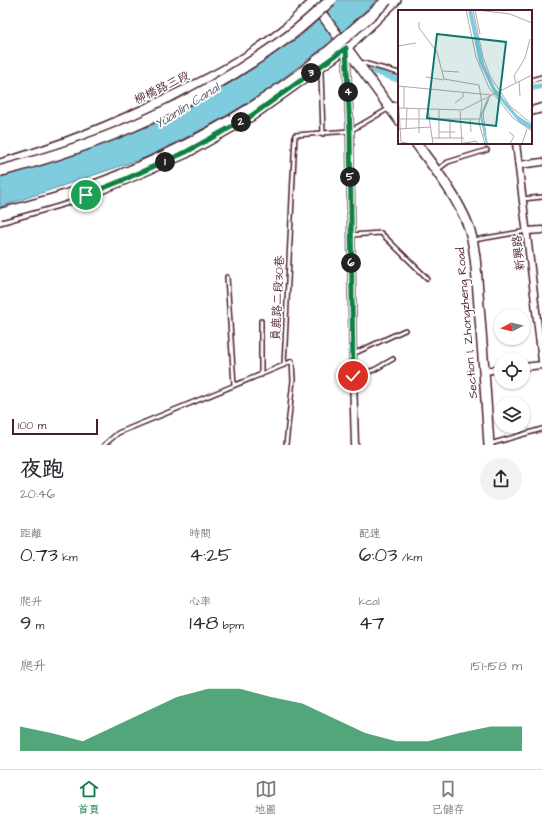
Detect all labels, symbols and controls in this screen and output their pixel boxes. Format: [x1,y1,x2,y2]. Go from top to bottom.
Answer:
inset map [398,10,532,144]
pin: 3 [301,63,321,83]
text: 3 [308,65,314,80]
street label: 柳橋路三段 [131,67,193,109]
water label: Yuanlin Canal [151,78,225,133]
pin: 4 [338,82,358,102]
text: 4 [344,84,352,99]
pin: 2 [231,112,251,132]
text: 2 [238,114,244,129]
pin: 1 [155,152,175,172]
text: 1 [164,154,166,169]
pin: 5 [340,167,360,187]
text: 5 [346,169,354,184]
pin [69,178,103,212]
icon: arrive [75,184,97,206]
street label: 新興路 [509,234,529,272]
street label: Section 1, Zhongzheng Road [452,247,483,399]
pin: 6 [341,253,361,273]
street label: 員鹿路二段30巷 [267,255,289,341]
text: 6 [348,255,354,270]
north arrow [494,309,530,345]
map controls [494,309,530,433]
button: locate [494,353,530,389]
pin [336,359,370,393]
icon: check [342,365,364,387]
button: layers [494,397,530,433]
scale bar [12,417,98,436]
text: 100 m [18,418,46,433]
text: 夜跑 [20,454,64,485]
button: share [480,458,522,500]
text: 20:46 [20,485,55,503]
text: 距離 [20,526,42,541]
text: 時間 [189,526,211,541]
text: 配速 [359,526,381,541]
text: 0.73 [20,541,58,569]
text: 4:25 [189,541,232,569]
text: 6:03 [359,541,397,569]
text: km [58,550,78,565]
text: /km [397,550,422,565]
text: 爬升 [20,594,42,609]
text: 心率 [189,594,211,609]
text: kcal [359,594,380,609]
text: 9 [20,609,31,637]
text: 148 [189,609,218,637]
text: 47 [359,609,385,637]
text: m [31,618,44,633]
text: bpm [218,618,244,633]
text: 爬升 [20,657,46,675]
text: 151–158 m [471,657,522,675]
tab: 首頁 [78,778,100,817]
tab: 地圖 [255,778,277,817]
tab: 已儲存 [432,778,465,817]

